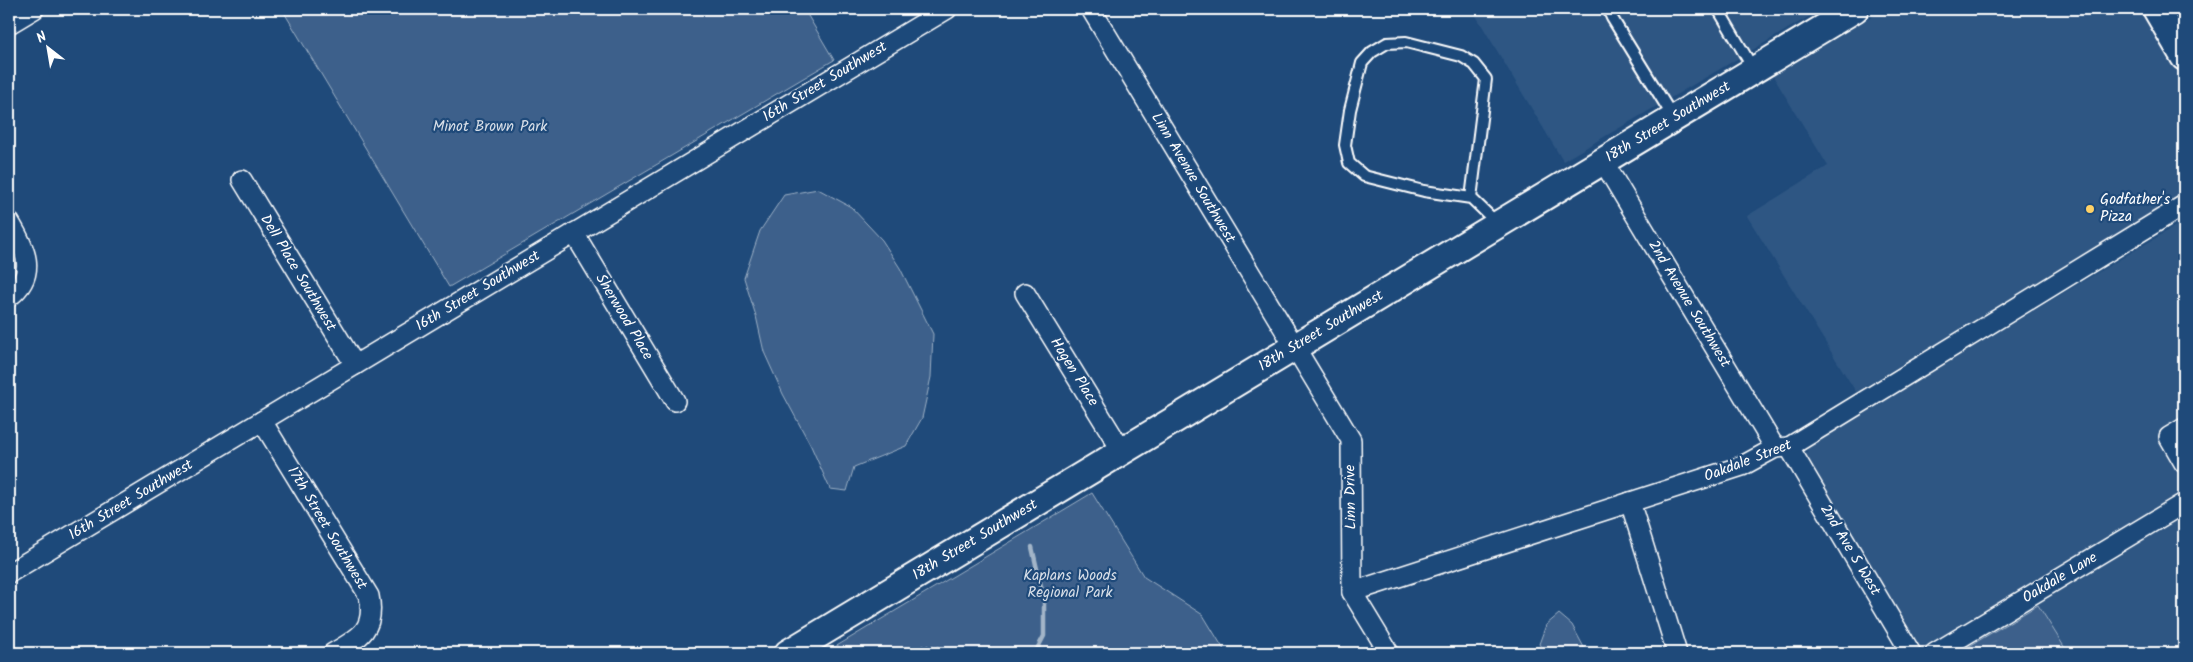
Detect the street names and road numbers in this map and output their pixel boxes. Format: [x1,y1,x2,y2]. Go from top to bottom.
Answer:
street label: 16th Street Southwest [758,35,892,129]
street label: 18th Street Southwest [1601,75,1735,169]
street label: Linn Avenue Southwest [1144,108,1242,248]
street label: Dell Place Southwest [253,210,343,336]
street label: 2nd Avenue Southwest [1641,236,1737,373]
street label: 16th Street Southwest [411,244,545,338]
street label: Sherwood Place [589,269,659,365]
street label: 18th Street Southwest [1254,284,1388,378]
street label: Hagen Place [1043,333,1105,411]
street label: Oakdale Street [1701,433,1796,489]
street label: 16th Street Southwest [64,453,198,547]
street label: 17th Street Southwest [281,462,374,595]
street label: Linn Drive [1338,464,1364,530]
street label: 18th Street Southwest [908,493,1042,587]
street label: 2nd Ave S West [1813,500,1887,601]
street label: Oakdale Lane [2018,546,2102,610]

